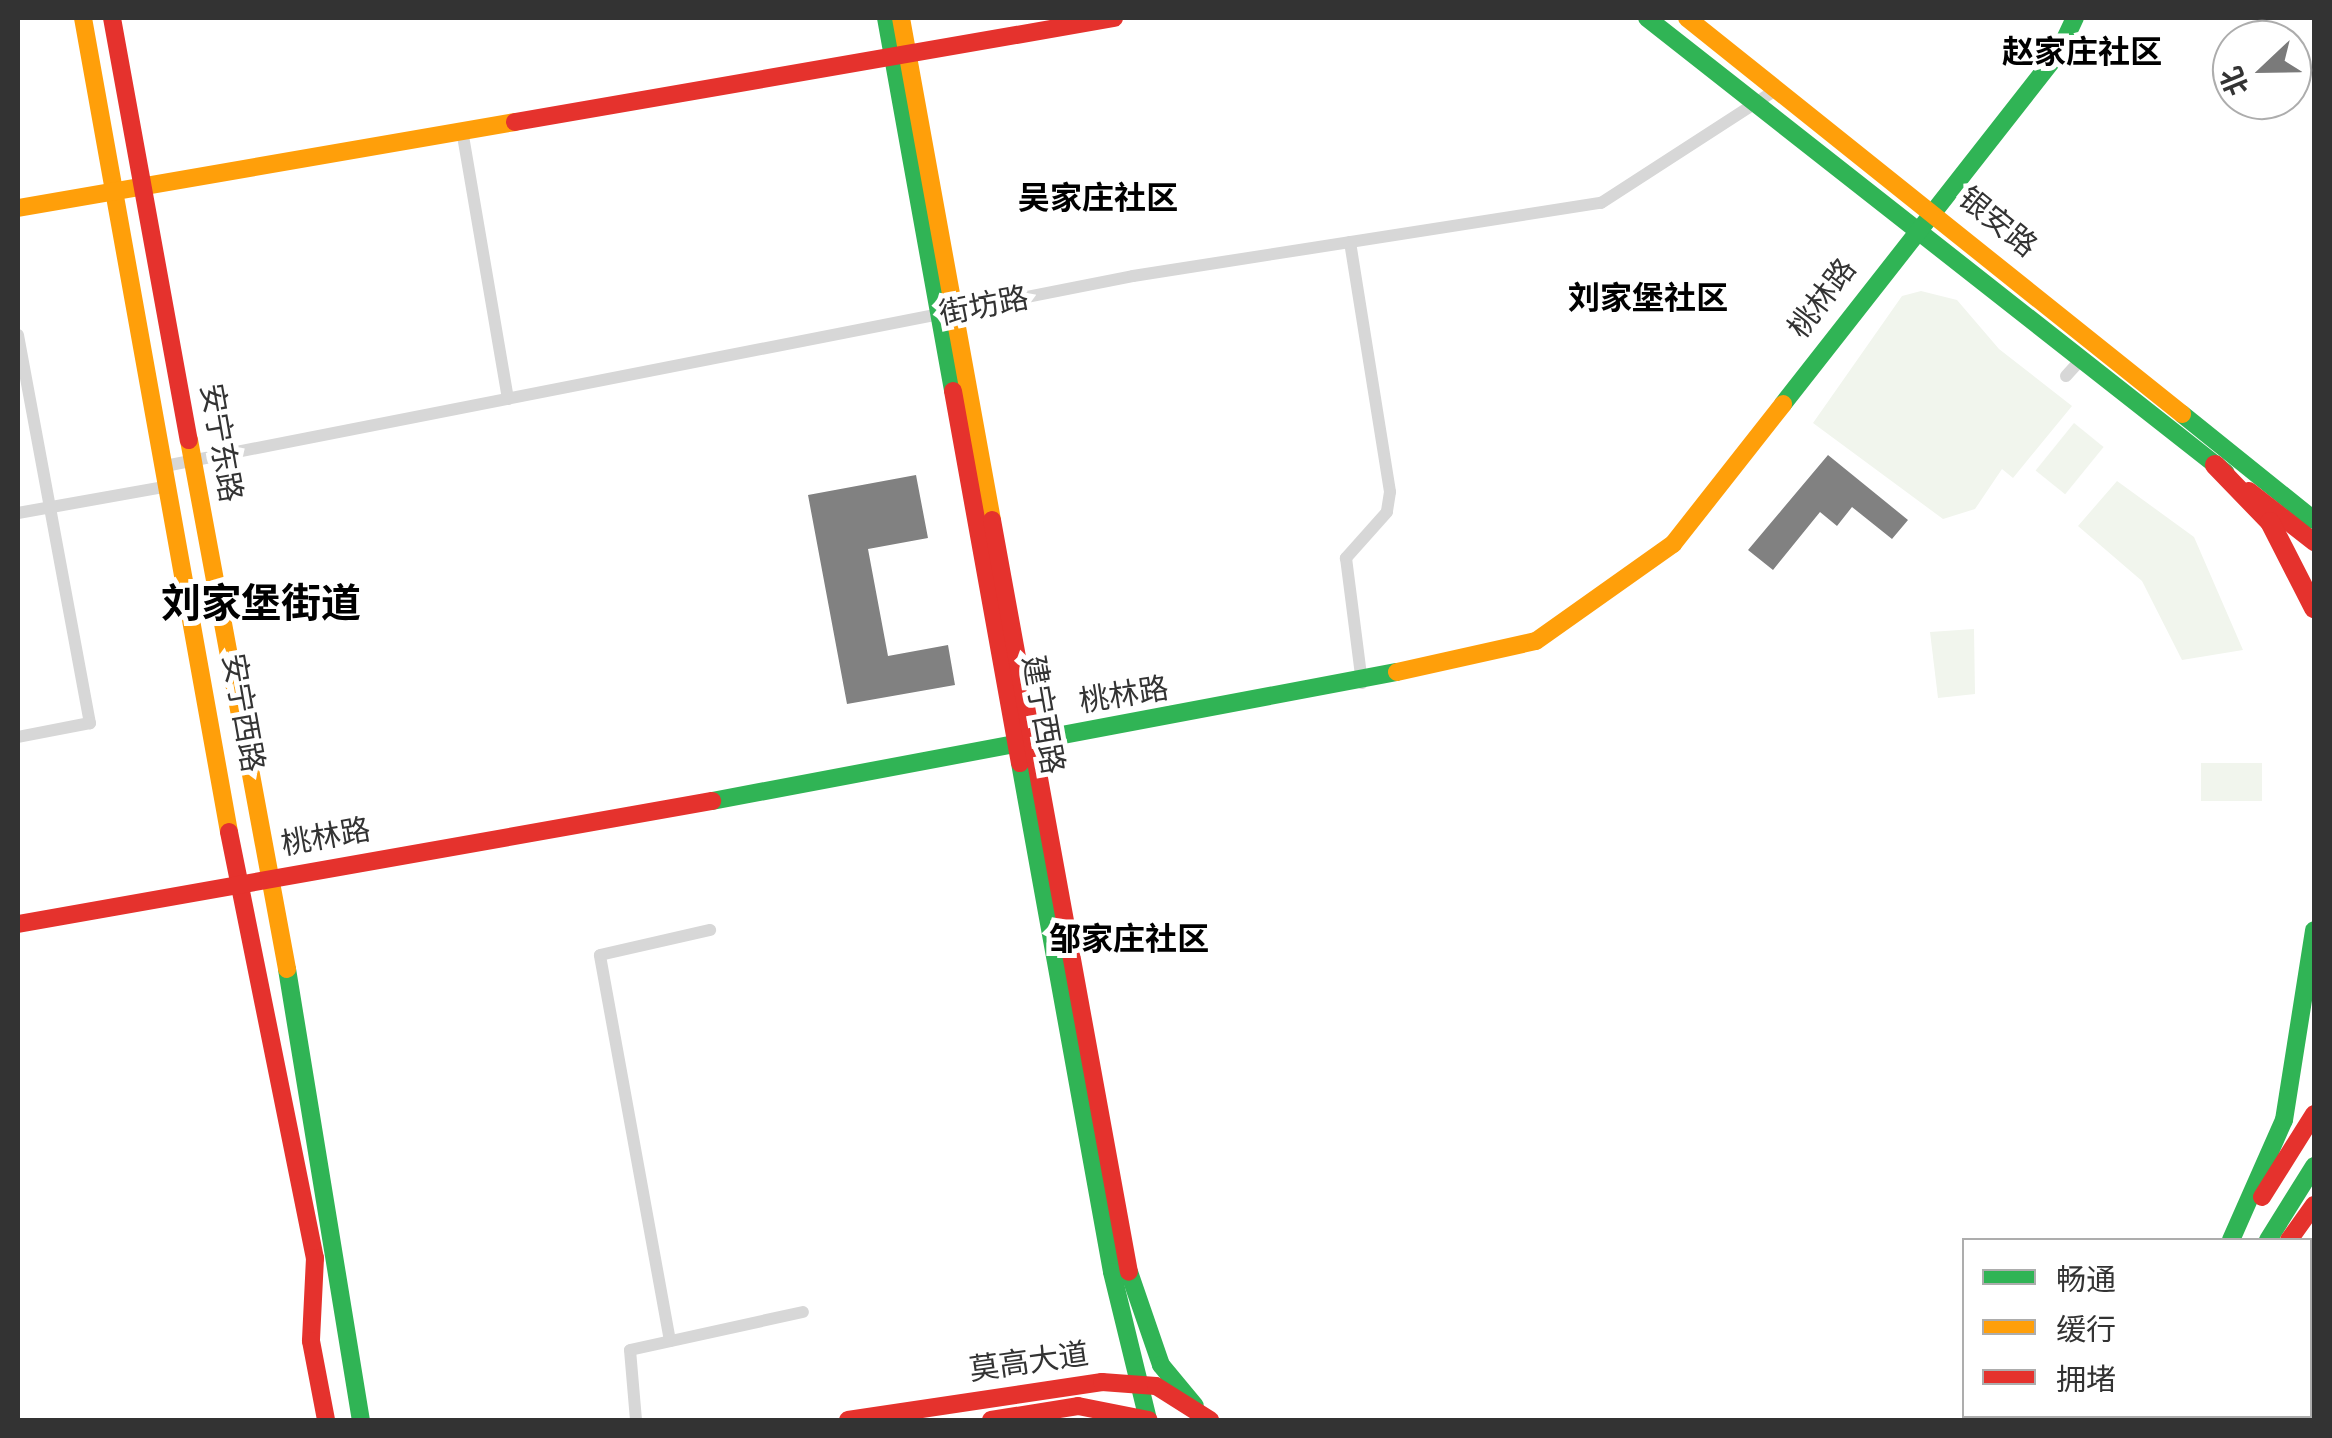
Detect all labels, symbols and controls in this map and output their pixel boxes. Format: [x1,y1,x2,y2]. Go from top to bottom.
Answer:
north arrow [2212,20,2312,120]
district label: 赵家庄社区 [2002,35,2162,73]
text: 北 [2215,62,2256,100]
district label: 吴家庄社区 [1018,181,1178,219]
street label: 银安路 [1951,181,2043,265]
street label: 桃林路 [1782,252,1864,346]
street label: 街坊路 [936,281,1032,333]
district label: 刘家堡社区 [1568,281,1728,319]
street label: 安宁东路 [192,381,248,505]
district label: 刘家堡街道 [161,581,361,629]
street label: 安宁西路 [214,651,270,775]
street label: 建宁西路 [1014,653,1070,777]
street label: 桃林路 [1077,671,1171,721]
street label: 桃林路 [279,812,373,864]
district label: 邹家庄社区 [1049,922,1209,960]
legend [1962,1238,2312,1418]
text: 畅通 [2056,1263,2116,1299]
text: 缓行 [2056,1313,2116,1349]
street label: 莫高大道 [967,1337,1091,1389]
text: 拥堵 [2056,1363,2116,1399]

